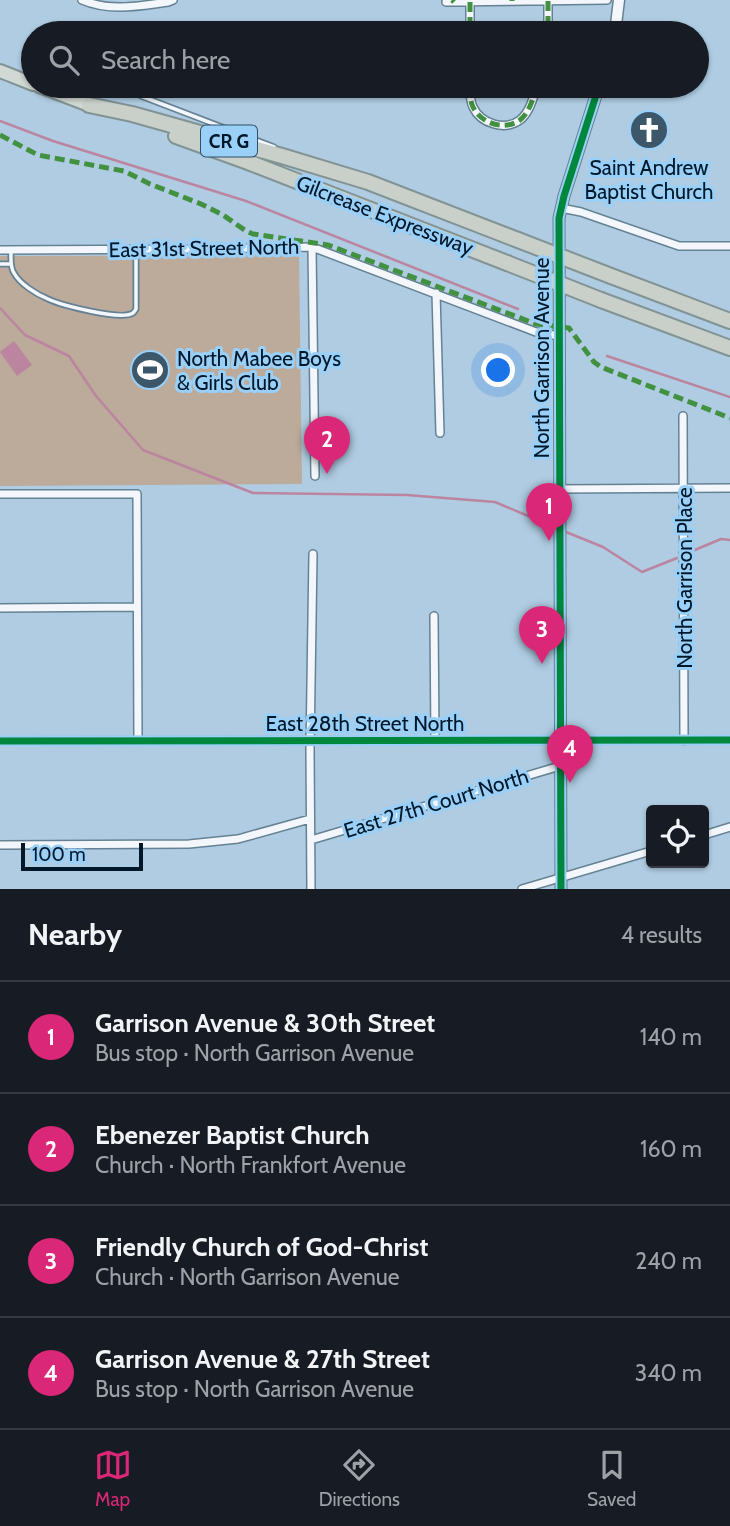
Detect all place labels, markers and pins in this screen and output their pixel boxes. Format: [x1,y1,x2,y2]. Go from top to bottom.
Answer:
church icon: Saint Andrew Baptist Church [628,109,670,151]
place label: Saint Andrew Baptist Church [585,155,713,204]
place label: North Mabee Boys & Girls Club [177,346,341,395]
sports icon: North Mabee Boys & Girls Club [129,349,171,391]
pin: 2 [304,416,350,474]
pin: 1 [526,483,572,541]
pin: 3 [519,606,565,664]
pin: 4 [547,725,593,783]

